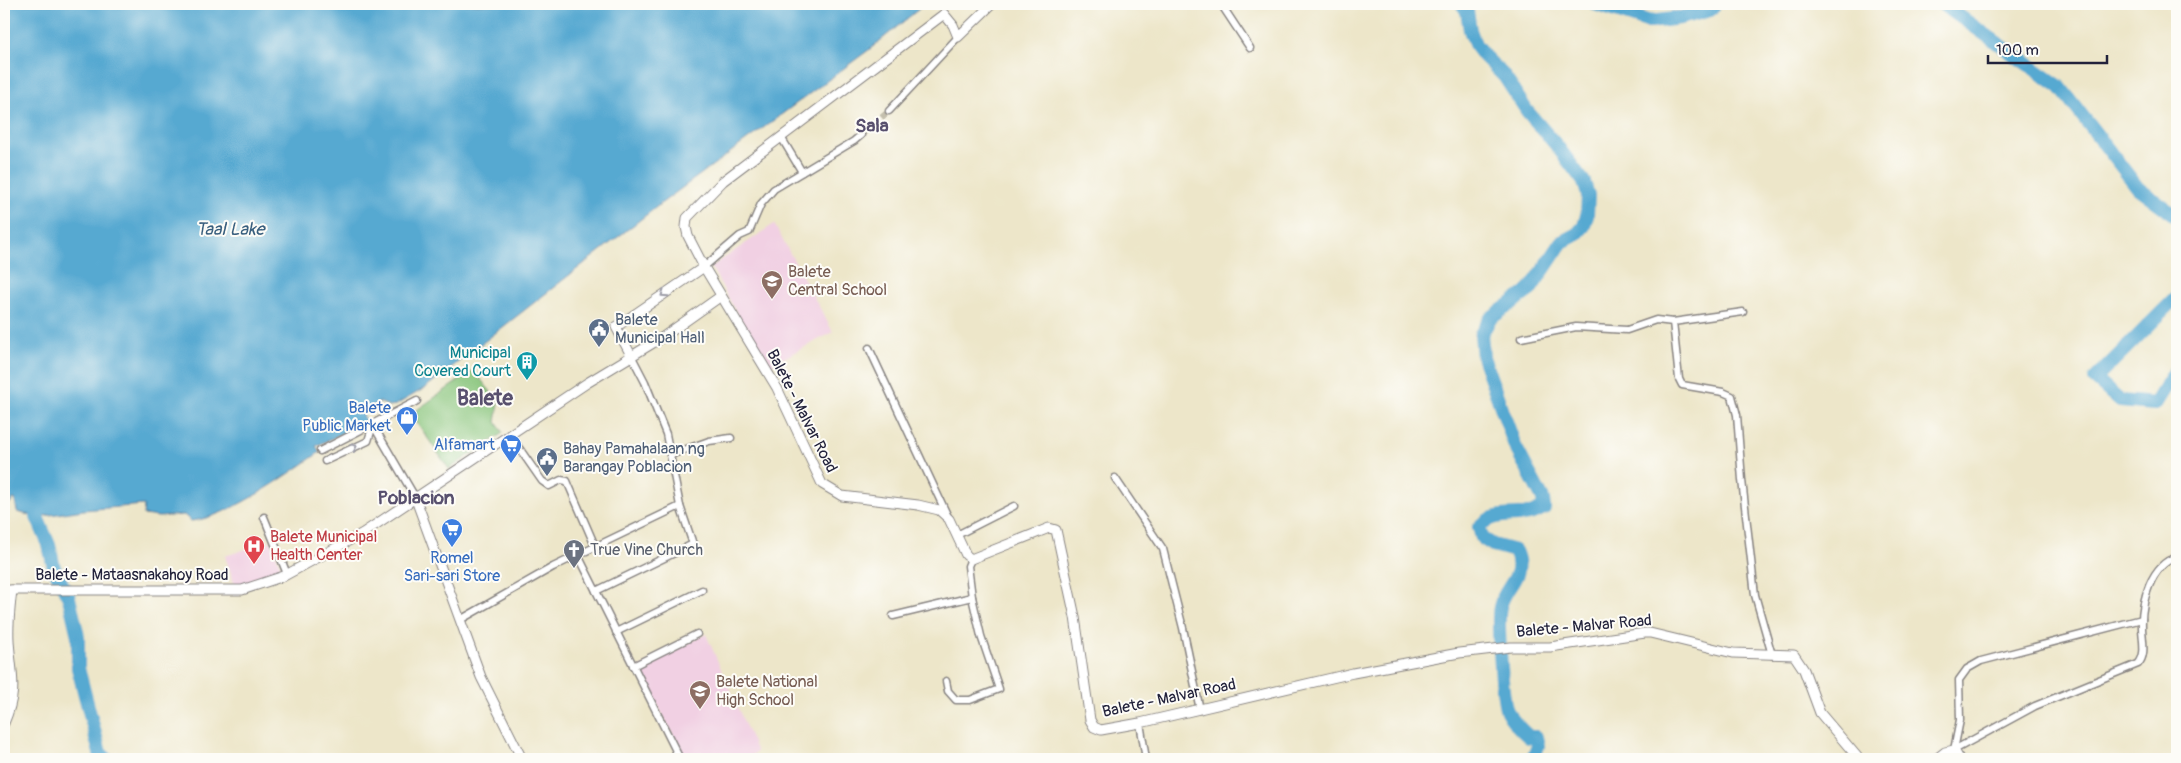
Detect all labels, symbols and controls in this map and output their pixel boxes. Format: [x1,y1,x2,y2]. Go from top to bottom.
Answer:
scale bar [1988,32,2107,64]
text: 100 m [1996,41,2039,60]
district label: Sala [855,114,889,138]
water label: Taal Lake [196,218,266,241]
place label: Balete Central School [788,262,887,300]
school or university icon: Balete Central School [760,269,784,300]
one-way arrow [660,288,669,297]
place label: Balete Municipal Hall [615,310,705,348]
public building icon: Balete Municipal Hall [587,317,611,348]
place label: Municipal Covered Court [414,343,512,381]
street label: Balete - Malvar Road [762,346,842,476]
building icon: Municipal Covered Court [515,350,539,381]
district label: Balete [457,385,514,412]
place label: Balete Public Market [302,398,392,436]
shop icon: Balete Public Market [395,405,419,436]
supermarket icon: Alfamart [499,433,523,464]
place label: Alfamart [434,435,496,455]
place label: Bahay Pamahalaan ng Barangay Poblacion [563,439,705,477]
one-way arrow [349,443,358,454]
public building icon: Bahay Pamahalaan ng Barangay Poblacion [535,446,559,477]
district label: Poblacion [377,486,455,510]
supermarket icon: Romel Sari-sari Store [440,517,464,548]
place label: Balete Municipal Health Center [270,527,377,565]
hospital icon: Balete Municipal Health Center [242,534,266,565]
church icon: True Vine Church [562,538,586,569]
place label: True Vine Church [590,540,703,560]
place label: Romel Sari-sari Store [404,548,500,586]
street label: Balete - Mataasnakahoy Road [35,565,229,585]
street label: Balete - Malvar Road [1515,610,1653,642]
place label: Balete National High School [716,672,818,710]
street label: Balete - Malvar Road [1100,674,1238,722]
school or university icon: Balete National High School [688,679,712,710]

